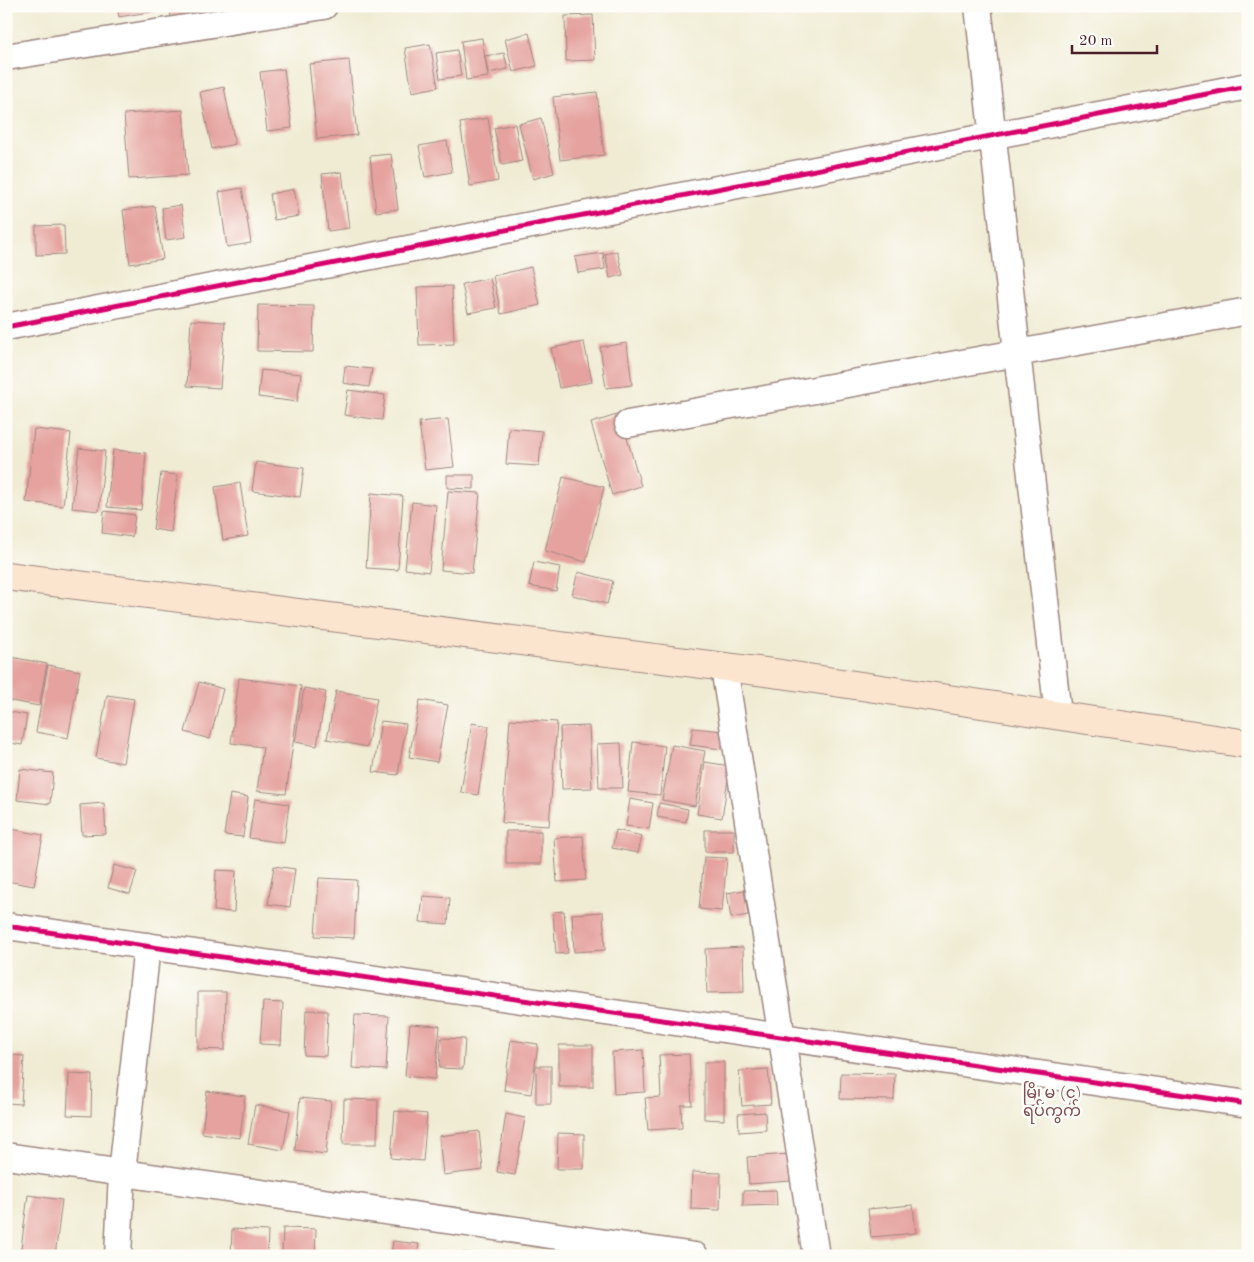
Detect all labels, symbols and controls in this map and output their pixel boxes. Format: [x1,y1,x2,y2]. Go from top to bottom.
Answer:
scale bar [1072,22,1156,54]
text: 20 m [1079,34,1113,49]
district label: မြို့မ (၄) ရပ်ကွက် [1022,1081,1082,1124]

